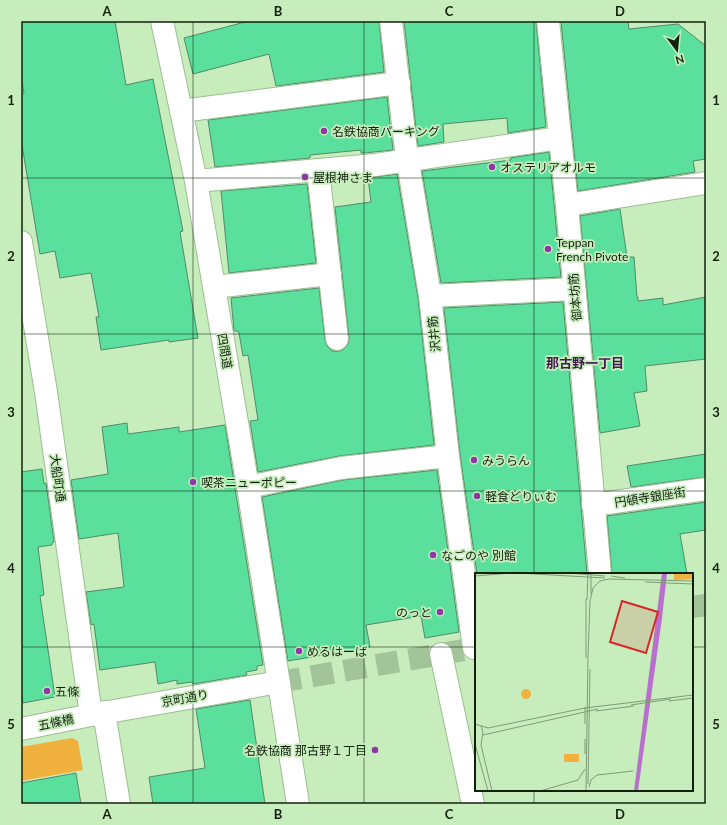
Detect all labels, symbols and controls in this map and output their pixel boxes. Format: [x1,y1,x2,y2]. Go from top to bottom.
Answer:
text: A [101,3,112,19]
text: B [274,3,283,19]
text: C [445,3,454,19]
text: D [615,3,625,19]
north arrow [657,30,697,70]
text: N [674,53,686,68]
text: 1 [7,92,15,108]
text: 1 [712,92,720,108]
place label: 名鉄協商パーキング [332,124,440,139]
marker: 名鉄協商パーキング [319,126,329,136]
place label: オステリアオルモ [500,160,596,175]
marker: オステリアオルモ [487,162,497,172]
place label: 屋根神さま [313,170,373,185]
marker: 屋根神さま [300,172,310,182]
place label: Teppan French Pivote [556,235,628,264]
marker: Teppan French Pivote [543,244,553,254]
text: 2 [7,248,15,264]
text: 2 [712,248,720,264]
street label: 御本坊筋 [565,272,585,322]
street label: 沢井筋 [425,315,443,353]
street label: 四間道 [214,332,236,370]
district label: 那古野一丁目 [546,355,624,371]
text: 3 [7,404,15,420]
text: 3 [712,404,720,420]
street label: 大船町通 [47,453,69,503]
place label: みうらん [482,453,530,468]
marker: みうらん [469,455,479,465]
place label: 喫茶ニューポピー [201,475,297,490]
marker: 喫茶ニューポピー [188,477,198,487]
street label: 円頓寺銀座街 [613,484,687,510]
place label: 軽食どりぃむ [485,489,557,504]
marker: 軽食どりぃむ [472,491,482,501]
place label: なごのや 別館 [441,548,516,563]
marker: なごのや 別館 [428,550,438,560]
text: 4 [7,560,15,576]
text: 4 [712,560,720,576]
inset map [475,573,693,791]
place label: のっと [396,605,432,620]
marker: のっと [435,607,445,617]
place label: めるはーば [307,644,367,659]
marker: めるはーば [294,646,304,656]
place label: 五條 [55,684,79,699]
marker: 五條 [42,686,52,696]
street label: 京町通り [160,686,210,710]
street label: 五條橋 [37,711,75,733]
text: 5 [7,716,15,732]
text: 5 [712,716,720,732]
place label: 名鉄協商 那古野１丁目 [244,743,367,758]
marker: 名鉄協商 那古野１丁目 [370,745,380,755]
text: A [101,806,112,822]
text: B [274,806,283,822]
text: C [445,806,454,822]
text: D [615,806,625,822]

